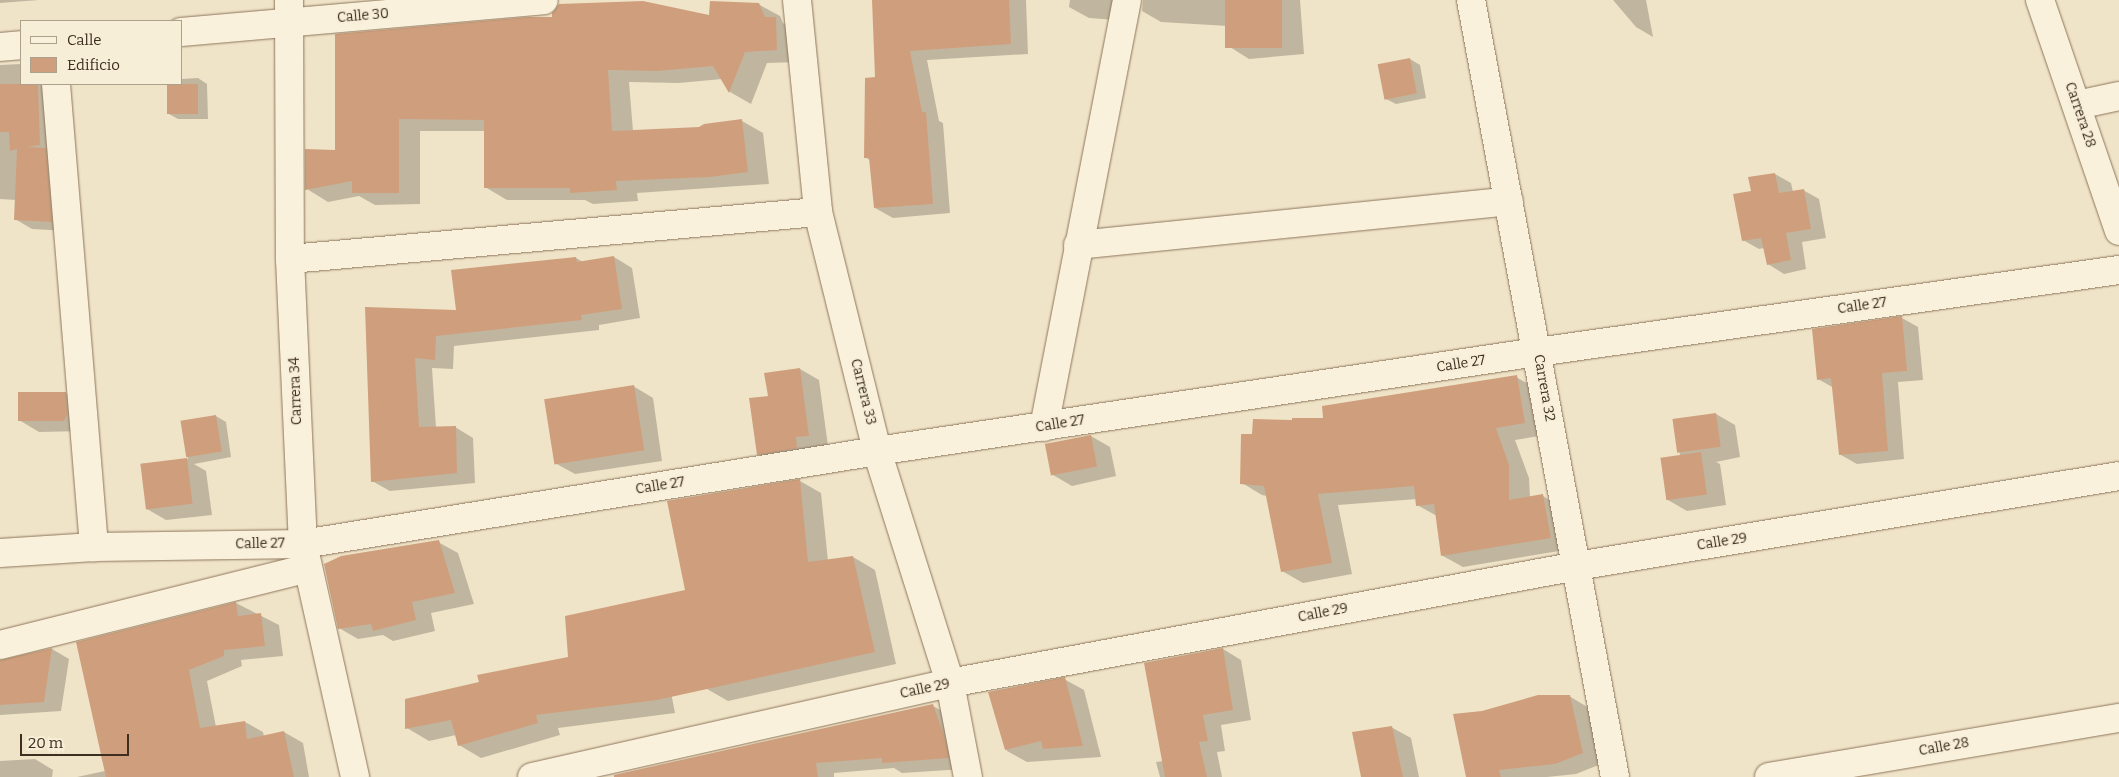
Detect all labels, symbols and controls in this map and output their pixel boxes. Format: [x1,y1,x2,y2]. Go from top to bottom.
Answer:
street label: Calle 30 [336,5,390,27]
legend [20,20,182,85]
text: Calle [67,31,101,49]
text: Edificio [67,56,120,74]
street label: Carrera 28 [2061,80,2099,150]
street label: Calle 27 [1836,294,1888,318]
street label: Calle 27 [1435,352,1487,376]
street label: Carrera 32 [1530,353,1558,423]
street label: Carrera 34 [286,357,306,425]
street label: Carrera 33 [847,357,879,427]
street label: Calle 27 [1034,412,1086,436]
street label: Calle 27 [634,474,686,498]
street label: Calle 29 [1696,530,1748,554]
street label: Calle 27 [235,535,285,553]
street label: Calle 29 [1296,600,1350,626]
street label: Calle 29 [898,676,952,702]
scale bar [22,724,131,756]
text: 20 m [28,734,63,752]
street label: Calle 28 [1917,734,1971,760]

